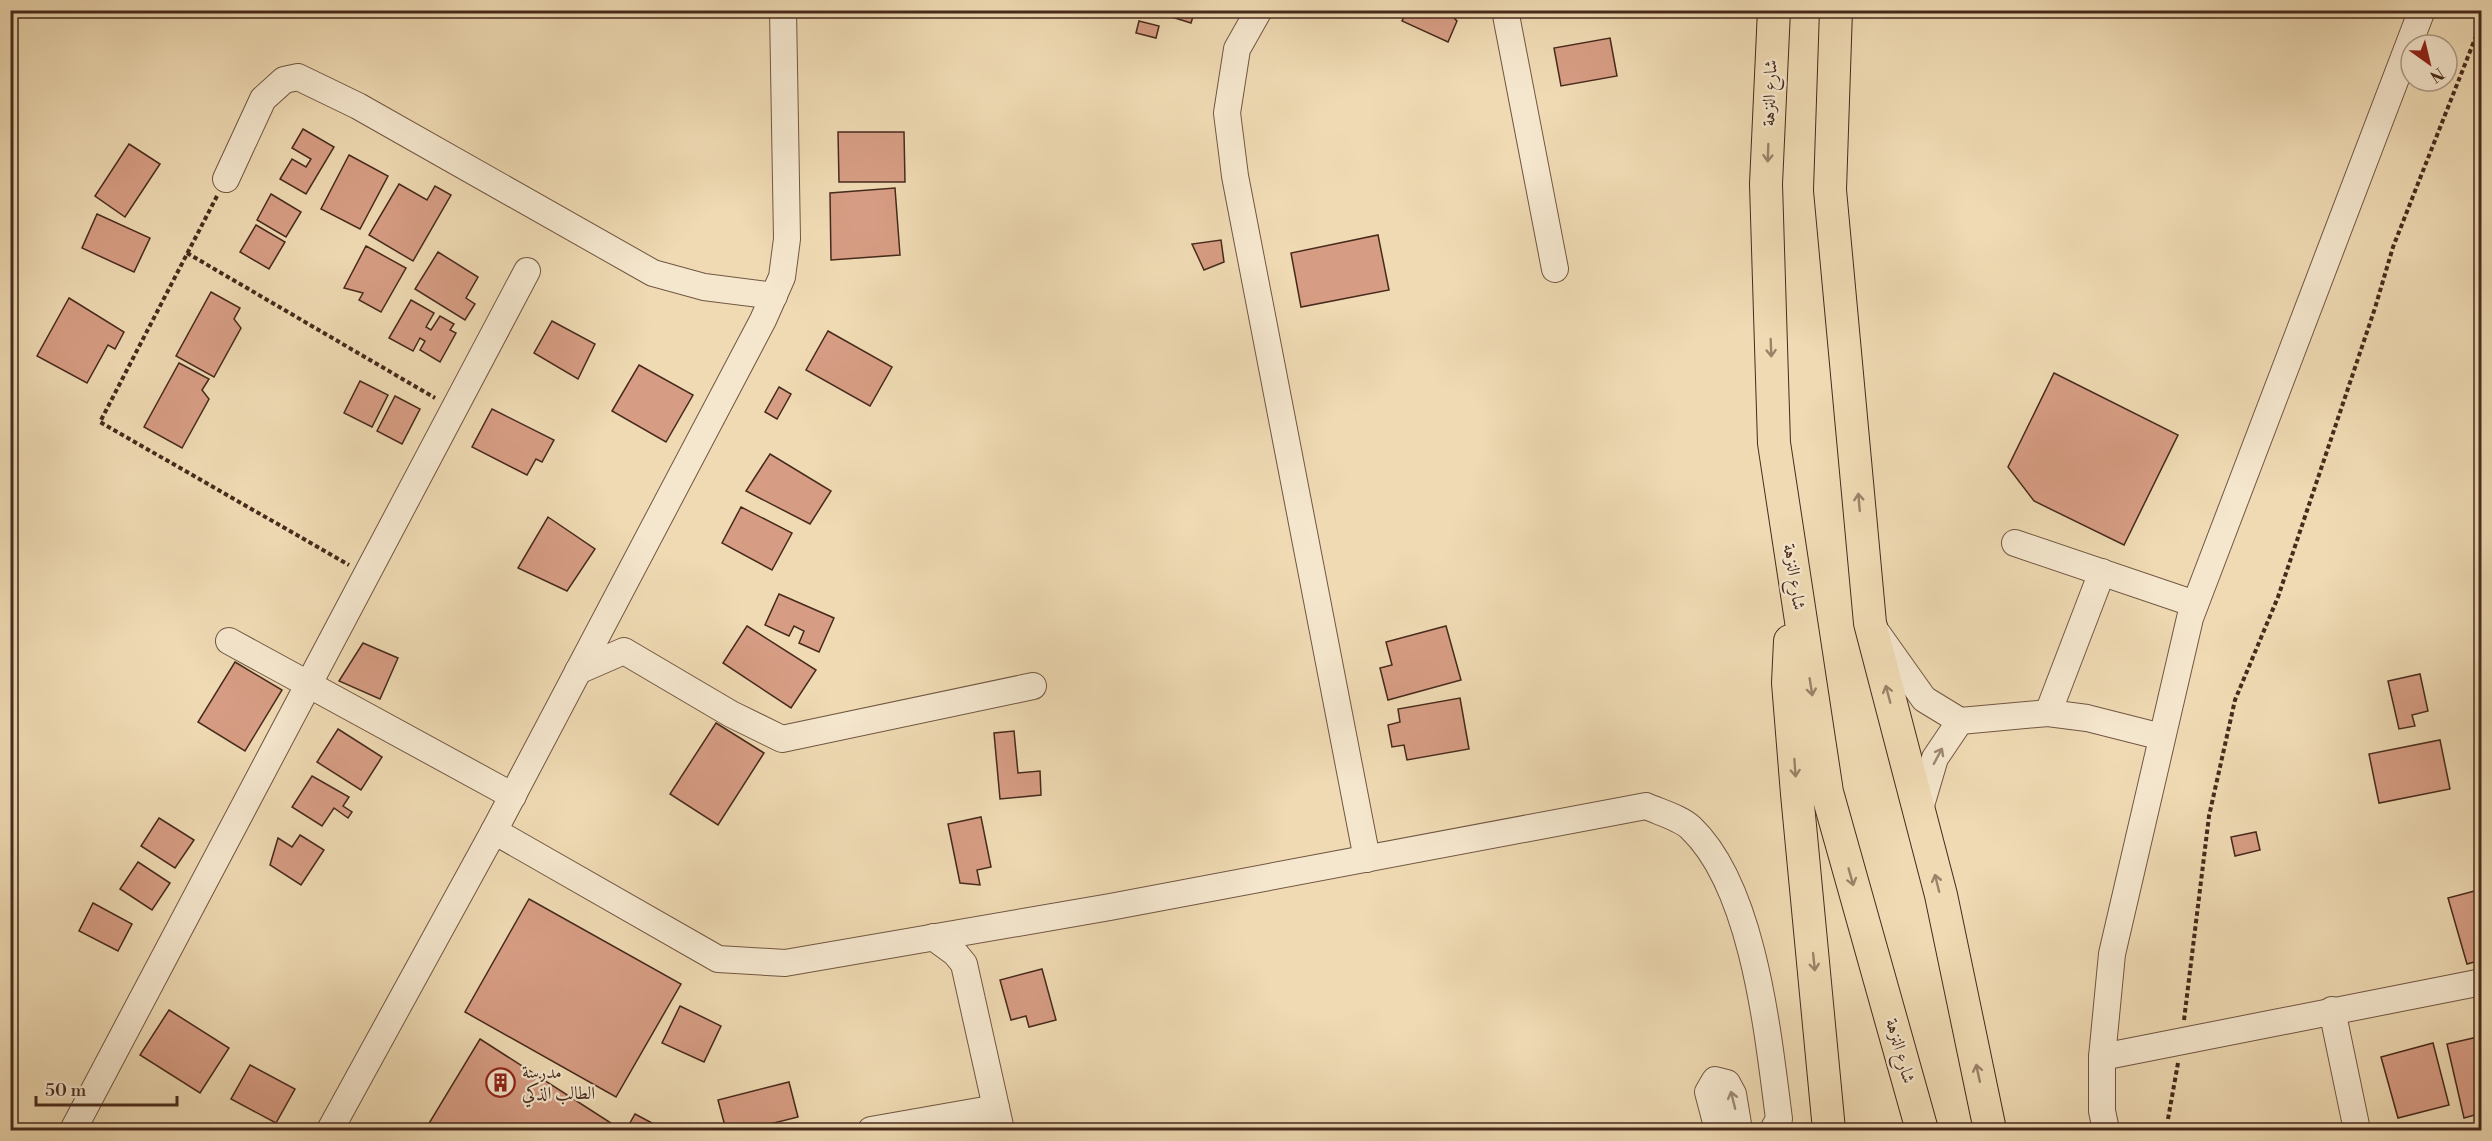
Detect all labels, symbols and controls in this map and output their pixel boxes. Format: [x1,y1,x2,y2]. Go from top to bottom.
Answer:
north arrow [2399,33,2459,93]
street label: شارع النزهة [1757,59,1786,127]
text: N [2426,63,2448,87]
one-way arrow [1762,142,1773,162]
one-way arrow [1765,337,1777,357]
one-way arrow [1853,492,1864,512]
street label: شارع النزهة [1774,542,1811,612]
one-way arrow [1806,677,1817,696]
one-way arrow [1882,685,1894,704]
one-way arrow [1932,748,1944,766]
one-way arrow [1790,757,1801,777]
one-way arrow [1846,867,1857,886]
one-way arrow [1931,873,1943,892]
one-way arrow [1809,951,1820,971]
street label: شارع النزهة [1877,1016,1920,1087]
place label: مدرسة الطالب الذكي [522,1061,595,1108]
one-way arrow [1972,1064,1983,1084]
building icon: مدرسة الطالب الذكي [485,1066,517,1098]
scale bar [36,1069,177,1107]
text: 50 m [45,1079,87,1102]
one-way arrow [1727,1091,1739,1110]

